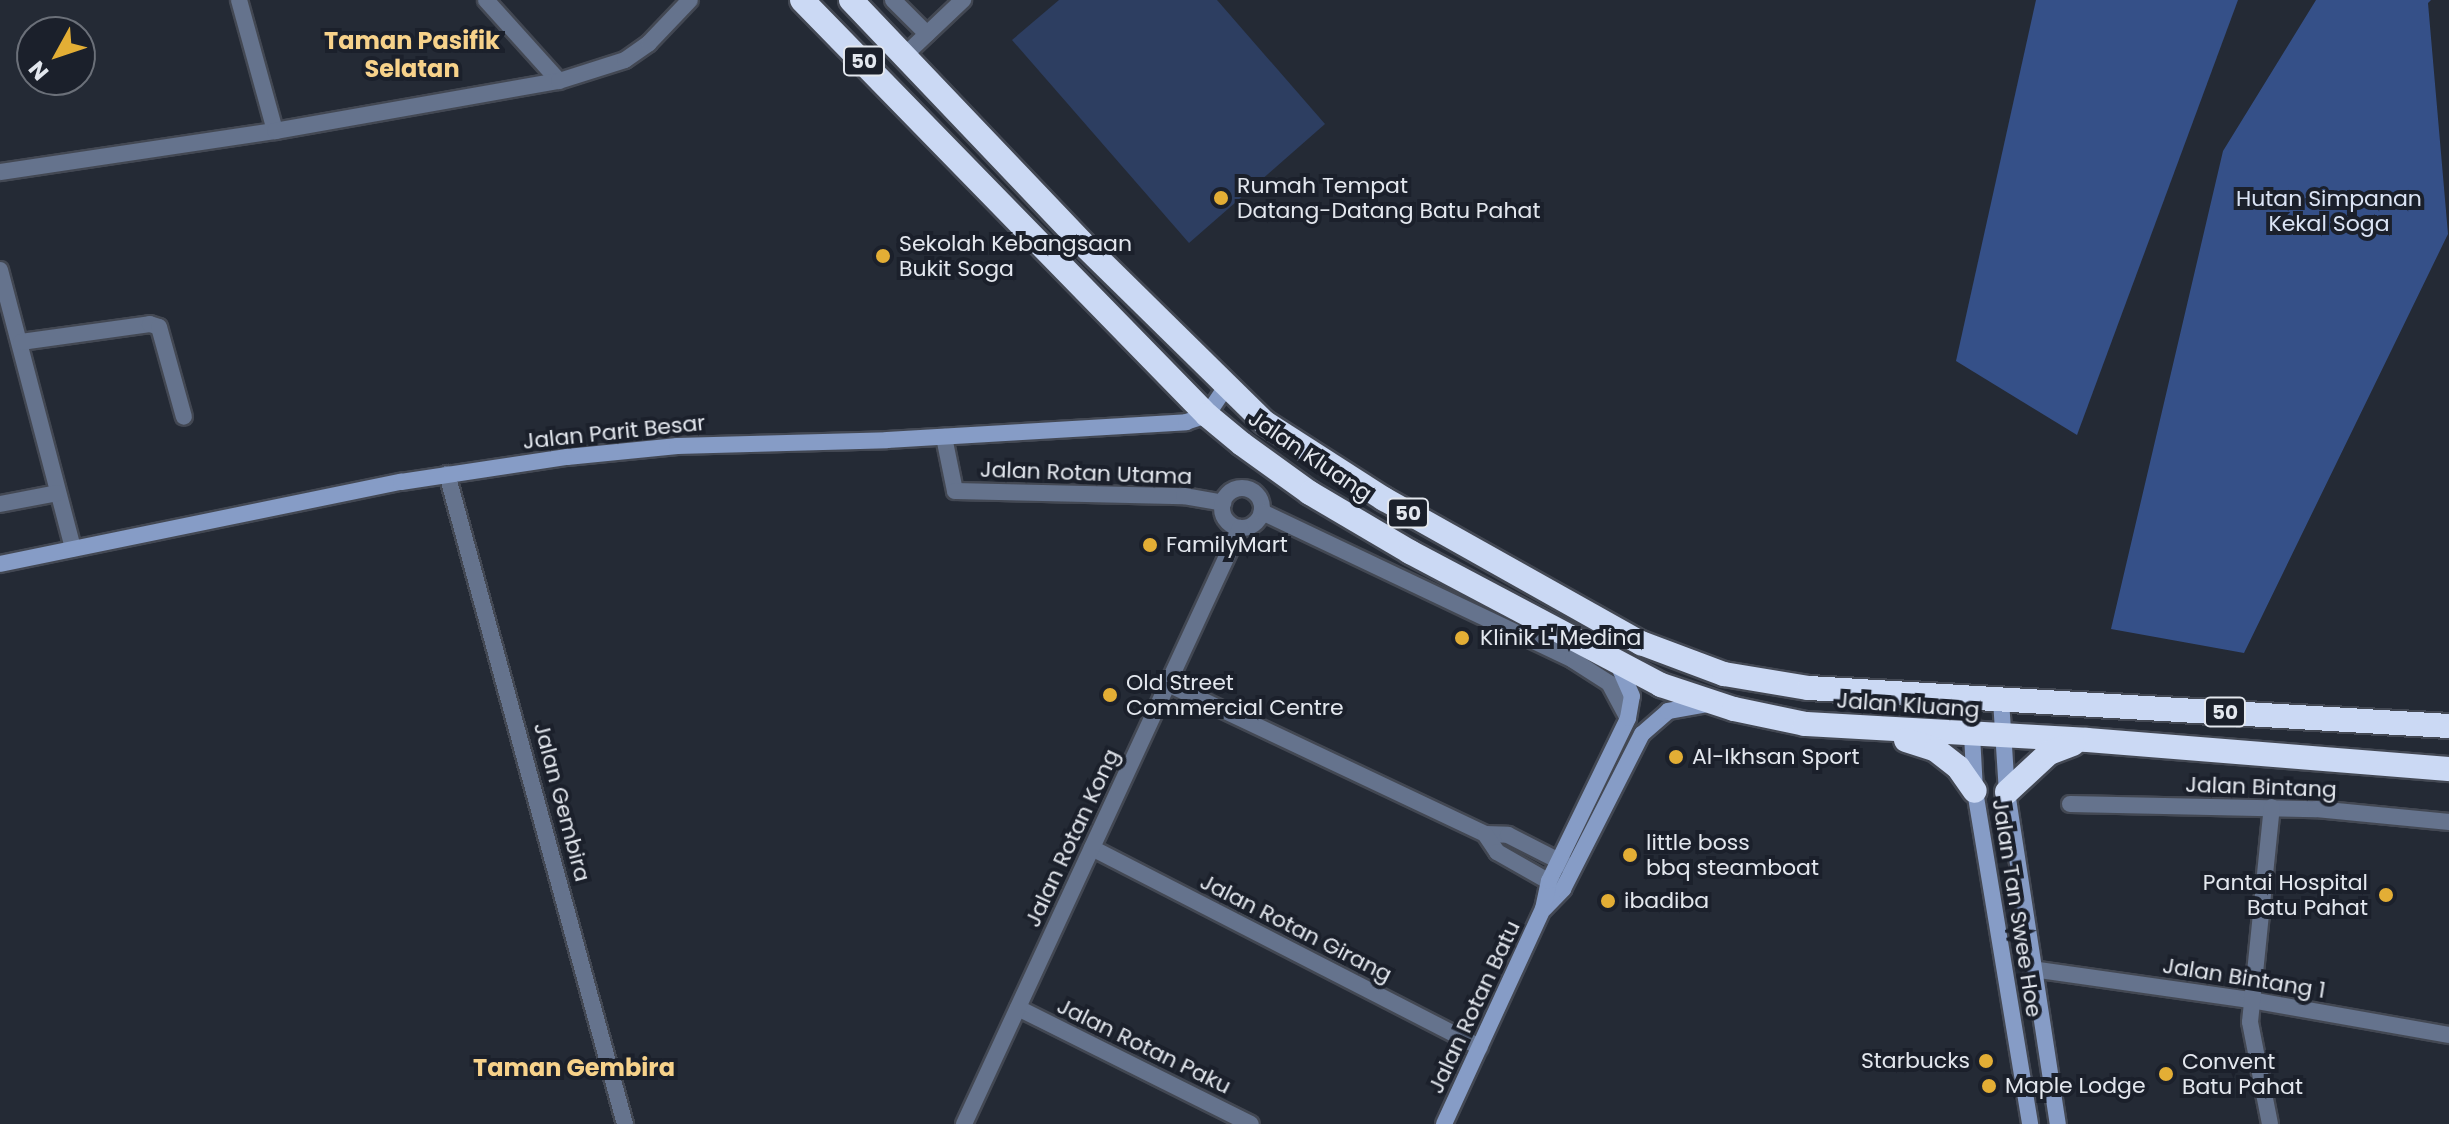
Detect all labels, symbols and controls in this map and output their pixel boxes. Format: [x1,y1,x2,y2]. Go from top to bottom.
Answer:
north arrow [16,16,96,96]
district label: Taman Pasifik Selatan [324,27,500,83]
road number: 50 [842,45,886,77]
text: N [22,54,56,87]
place label: Rumah Tempat Datang-Datang Batu Pahat [1237,172,1540,224]
park label: Hutan Simpanan Kekal Soga [2236,185,2422,236]
marker: Rumah Tempat Datang-Datang Batu Pahat [1212,189,1230,207]
place label: Sekolah Kebangsaan Bukit Soga [899,230,1132,282]
marker: Sekolah Kebangsaan Bukit Soga [874,247,892,265]
street label: Jalan Kluang [1243,405,1377,507]
street label: Jalan Parit Besar [521,409,707,455]
street label: Jalan Rotan Utama [979,456,1193,490]
road number: 50 [1386,497,1430,529]
place label: FamilyMart [1166,532,1288,558]
marker: FamilyMart [1141,536,1159,554]
place label: Klinik L' Medina [1480,625,1641,651]
marker: Klinik L' Medina [1451,627,1473,649]
place label: Old Street Commercial Centre [1126,669,1344,720]
marker: Old Street Commercial Centre [1101,686,1119,704]
street label: Jalan Kluang [1836,687,1980,723]
road number: 50 [2203,696,2247,728]
street label: Jalan Gembira [528,720,596,884]
place label: Al-Ikhsan Sport [1692,744,1860,770]
street label: Jalan Rotan Kong [1019,745,1125,931]
marker: Al-Ikhsan Sport [1667,748,1685,766]
street label: Jalan Bintang [2185,771,2337,803]
street label: Jalan Tan Swee Hoe [1987,797,2047,1019]
place label: little boss bbq steamboat [1646,829,1819,880]
marker: little boss bbq steamboat [1621,846,1639,864]
street label: Jalan Rotan Girang [1196,868,1396,988]
place label: Pantai Hospital Batu Pahat [2203,869,2368,920]
marker: Pantai Hospital Batu Pahat [2375,884,2397,906]
place label: ibadiba [1624,888,1709,914]
marker: ibadiba [1599,892,1617,910]
street label: Jalan Rotan Batu [1422,916,1526,1098]
street label: Jalan Bintang 1 [2161,952,2327,1004]
street label: Jalan Rotan Paku [1053,992,1235,1100]
place label: Starbucks [1861,1048,1970,1074]
place label: Convent Batu Pahat [2182,1048,2303,1100]
marker: Starbucks [1977,1052,1995,1070]
district label: Taman Gembira [473,1054,675,1082]
marker: Convent Batu Pahat [2157,1065,2175,1083]
place label: Maple Lodge [2005,1073,2146,1099]
marker: Maple Lodge [1980,1077,1998,1095]

